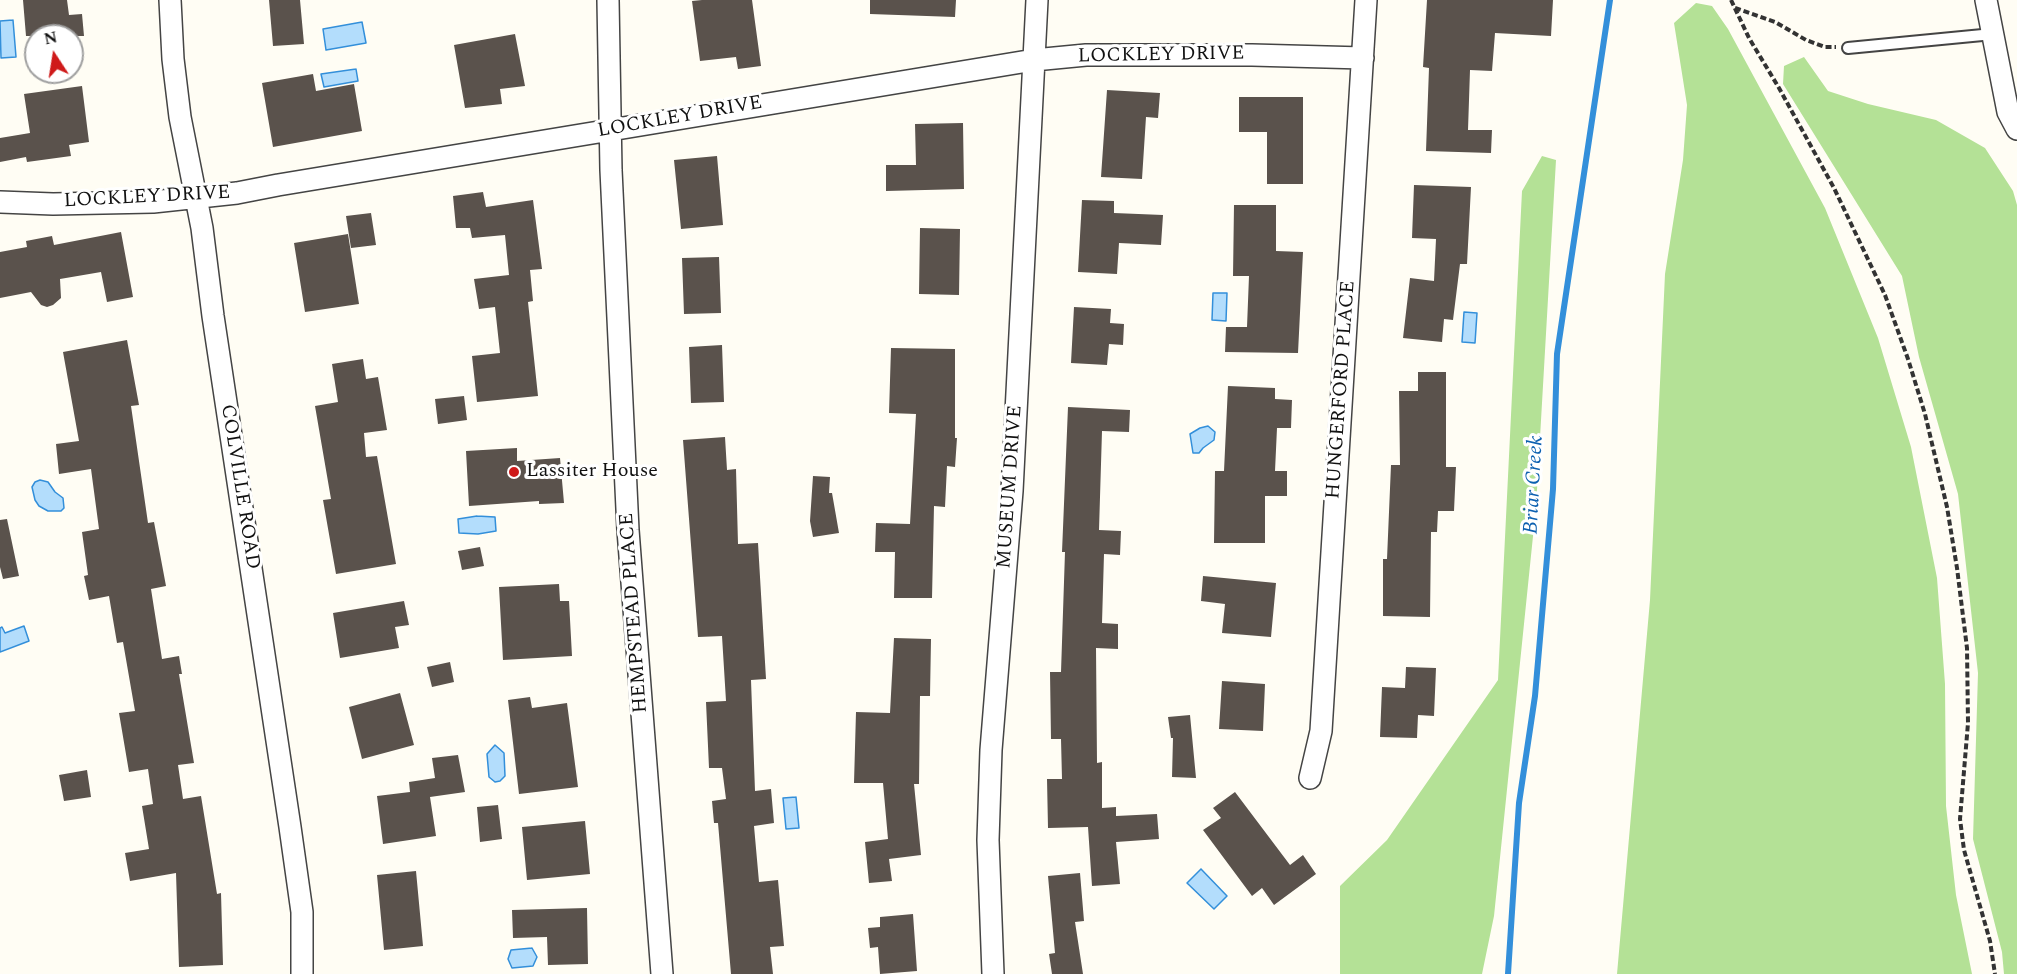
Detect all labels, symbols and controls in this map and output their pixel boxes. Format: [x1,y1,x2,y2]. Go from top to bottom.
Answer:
north arrow [24,24,84,84]
text: N [42,25,60,51]
street label: LOCKLEY DRIVE [1077,43,1245,69]
street label: LOCKLEY DRIVE [596,92,764,144]
street label: LOCKLEY DRIVE [63,182,231,214]
street label: HUNGERFORD PLACE [1322,280,1362,500]
street label: COLVILLE ROAD [214,403,264,571]
street label: MUSEUM DRIVE [993,404,1029,570]
water label: Briar Creek [1520,435,1550,535]
place label: Lassiter House [526,460,658,484]
marker: Lassiter House [507,465,521,479]
street label: HEMPSTEAD PLACE [616,512,654,714]

